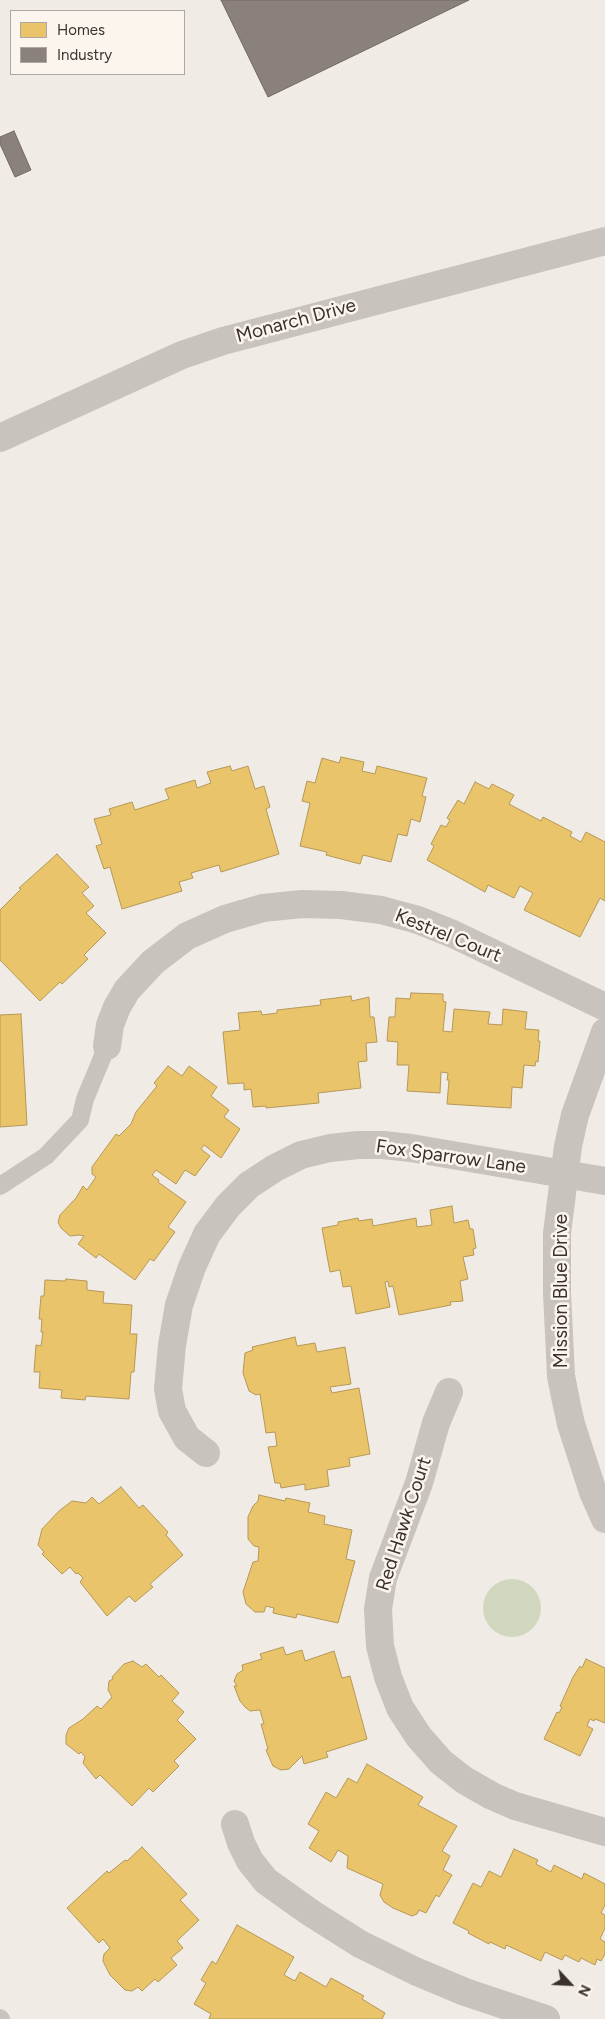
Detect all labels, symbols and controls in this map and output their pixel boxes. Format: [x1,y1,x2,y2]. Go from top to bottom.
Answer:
legend [10,10,185,75]
text: Homes [57,21,105,39]
text: Industry [57,46,112,64]
street label: Monarch Drive [233,294,359,348]
street label: Kestrel Court [392,904,504,968]
street label: Fox Sparrow Lane [375,1135,527,1179]
street label: Mission Blue Drive [550,1214,572,1368]
street label: Red Hawk Court [372,1454,436,1594]
north arrow [545,1959,595,2009]
text: N [574,1982,594,1999]

